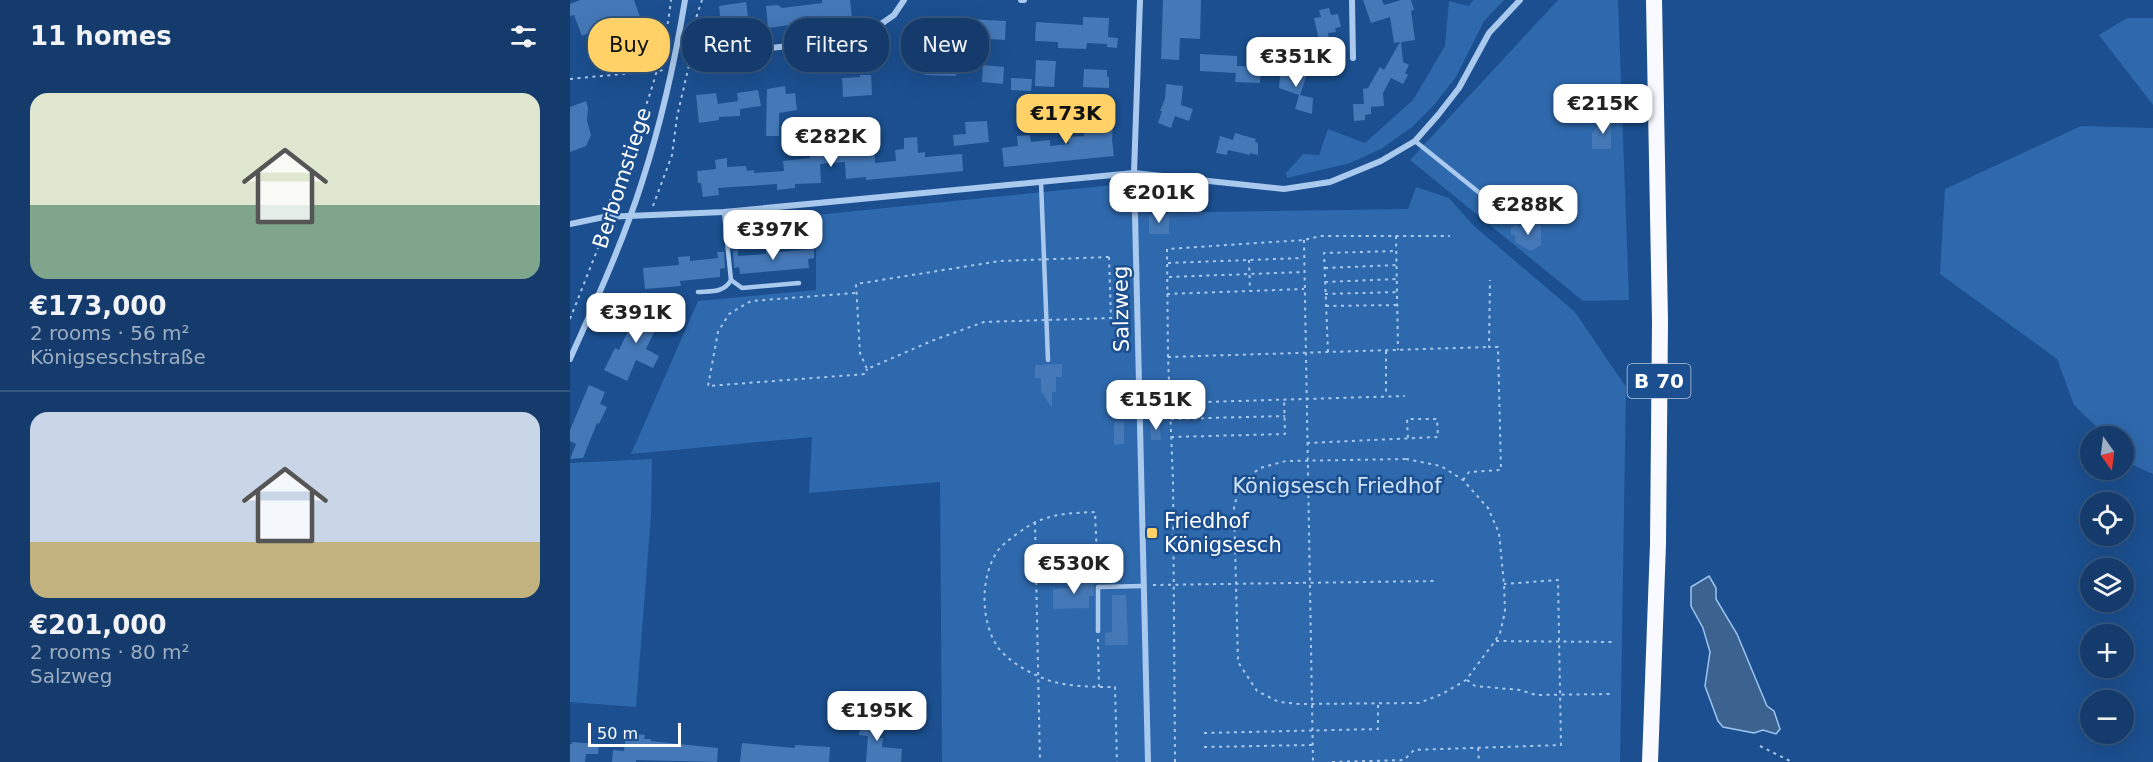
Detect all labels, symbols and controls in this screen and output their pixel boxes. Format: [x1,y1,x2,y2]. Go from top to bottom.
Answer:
chip: Buy [588,18,670,72]
chip: Rent [682,18,772,72]
chip: Filters [784,18,889,72]
chip: New [901,18,989,72]
icon: filters [507,20,540,53]
text: 11 homes [30,21,172,51]
pin: €351K [1254,37,1338,88]
text: €351K [1260,44,1332,68]
pin: €215K [1561,84,1645,135]
text: €215K [1567,91,1639,115]
pin: €173K [1024,94,1108,145]
text: €173K [1030,101,1102,125]
street label: Berbomstiege [588,104,656,252]
pin: €282K [789,117,873,168]
text: €282K [795,124,867,148]
icon: home [231,132,339,240]
pin: €201K [1117,173,1201,224]
text: €201K [1123,180,1195,204]
pin: €288K [1486,185,1570,236]
text: €288K [1492,192,1564,216]
pin: €397K [731,210,815,261]
text: €397K [737,217,809,241]
street label: Salzweg [1108,266,1134,352]
text: €173,000 [30,291,167,321]
pin: €391K [594,293,678,344]
text: €391K [600,300,672,324]
text: 2 rooms · 56 m² [30,321,190,345]
text: Königseschstraße [30,345,206,369]
road number: B 70 [1628,364,1690,398]
pin: €151K [1114,380,1198,431]
text: €151K [1120,387,1192,411]
north arrow [2080,426,2134,480]
map controls [2080,426,2134,744]
icon: home [231,451,339,559]
park label: Königsesch Friedhof [1232,474,1442,498]
button: locate [2080,492,2134,546]
place label: Friedhof Königsesch [1164,509,1282,557]
marker: Friedhof Königsesch [1145,526,1159,540]
pin: €530K [1032,544,1116,595]
text: €530K [1038,551,1110,575]
button: layers [2080,558,2134,612]
text: €201,000 [30,610,167,640]
button: + [2080,624,2134,678]
text: 2 rooms · 80 m² [30,640,190,664]
text: Salzweg [30,664,112,688]
button: − [2080,690,2134,744]
pin: €195K [835,691,919,742]
text: €195K [841,698,913,722]
scale bar [588,720,681,748]
text: 50 m [597,724,638,743]

